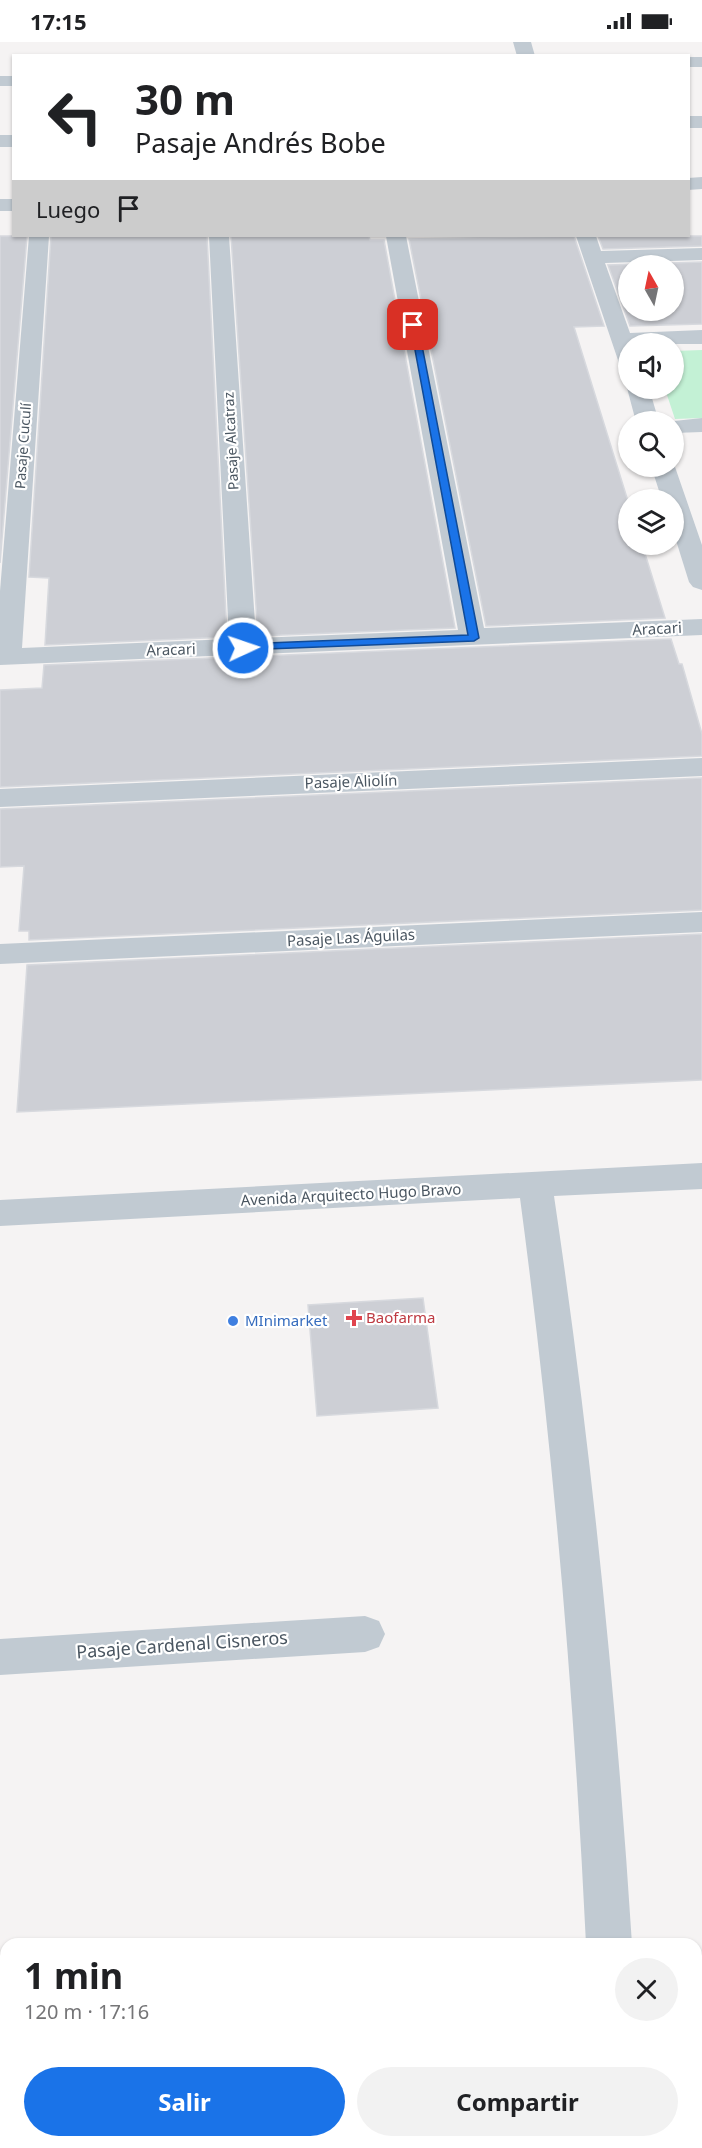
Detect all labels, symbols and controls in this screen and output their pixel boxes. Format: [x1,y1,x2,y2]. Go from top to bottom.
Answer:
text: 17:15 [30,6,87,36]
text: 30 m [135,70,235,127]
icon: left [36,78,114,156]
text: Pasaje Andrés Bobe [135,124,386,161]
icon: arrive [112,192,145,225]
text: Luego [36,194,100,224]
north arrow [618,255,684,321]
map controls [618,255,684,555]
pin [387,299,438,350]
icon: arrive [396,308,429,341]
button: sound [618,333,684,399]
street label: Pasaje Alcatraz [218,391,243,491]
street label: Pasaje Cuculí [10,402,35,490]
button: search [618,411,684,477]
button: layers [618,489,684,555]
position arrow [211,616,275,680]
street label: Aracari [632,617,682,639]
street label: Aracari [146,638,196,660]
street label: Pasaje Aliolín [304,769,398,793]
street label: Pasaje Las Águilas [286,924,415,950]
street label: Avenida Arquitecto Hugo Bravo [240,1178,462,1210]
place label: Baofarma [366,1307,435,1327]
place label: MInimarket [245,1310,328,1330]
marker: Baofarma [347,1311,361,1325]
marker: MInimarket [226,1314,240,1328]
street label: Pasaje Cardenal Cisneros [75,1625,289,1663]
text: 1 min [24,1951,123,2000]
button: close [615,1958,678,2021]
text: 120 m · 17:16 [24,1998,149,2025]
button: Salir [24,2067,345,2136]
button: Compartir [357,2067,678,2136]

